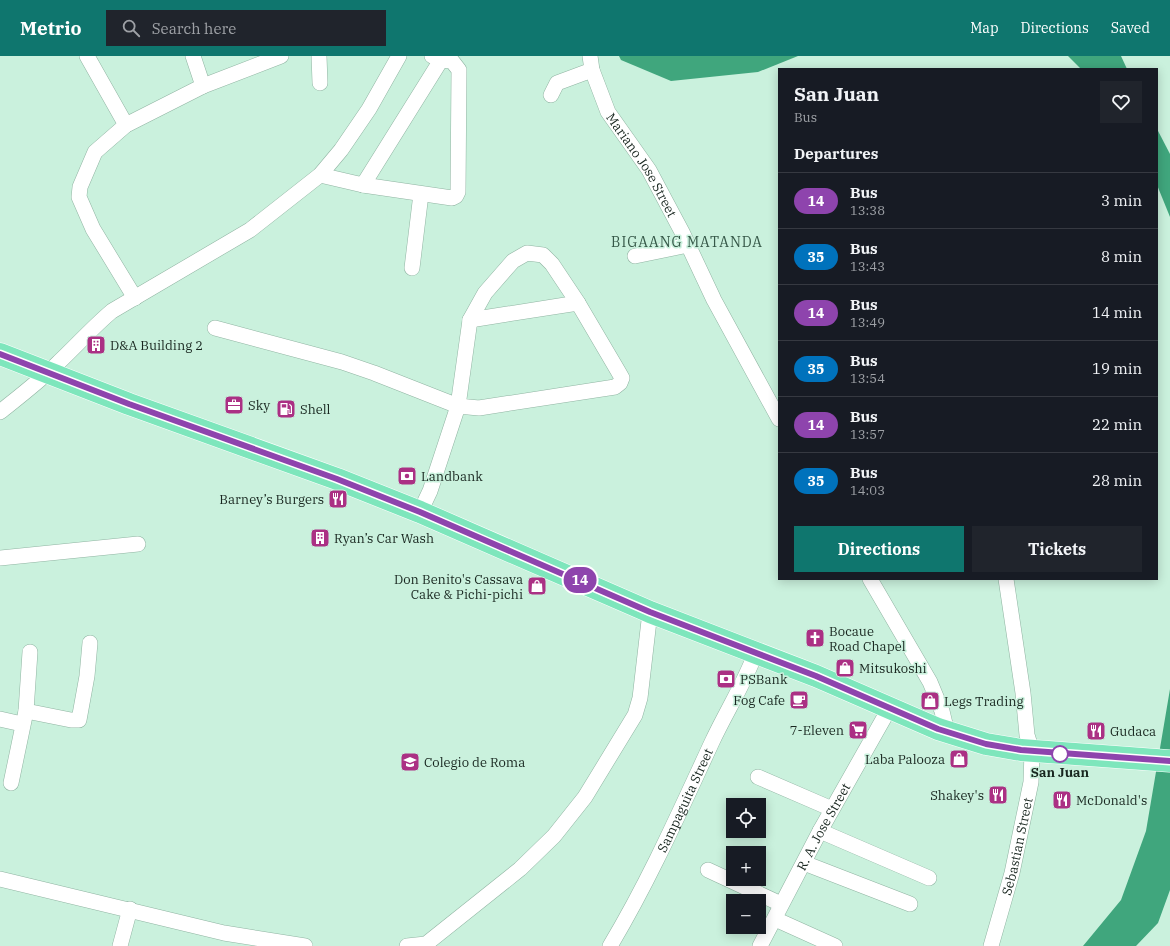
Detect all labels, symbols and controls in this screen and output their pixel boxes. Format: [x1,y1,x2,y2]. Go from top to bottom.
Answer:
search box [106,10,386,46]
text: Metrio [20,16,82,40]
icon: search [120,17,142,39]
text: Search here [152,19,236,38]
text: Map [970,19,999,37]
text: Directions [1021,19,1089,37]
text: Saved [1111,19,1150,37]
button: heart [1100,81,1142,123]
text: San Juan [794,82,879,106]
street label: Mariano Jose Street [603,109,681,220]
text: Bus [794,109,817,126]
text: Departures [794,144,878,163]
text: Bus [850,183,878,202]
text: 3 min [1101,191,1142,210]
text: 14 [808,192,824,210]
text: 13:38 [850,202,885,219]
district label: BIGAANG MATANDA [611,233,763,251]
text: Bus [850,239,878,258]
text: 8 min [1101,247,1142,266]
text: 35 [808,248,824,266]
text: 13:43 [850,258,885,275]
text: Bus [850,295,878,314]
text: 14 min [1092,303,1142,322]
text: 14 [808,304,824,322]
text: 13:49 [850,314,885,331]
building icon: D&A Building 2 [85,334,107,356]
place label: D&A Building 2 [110,337,203,354]
text: Bus [850,351,878,370]
text: 19 min [1092,359,1142,378]
text: 35 [808,360,824,378]
text: 13:54 [850,370,885,387]
office icon: Sky [223,394,245,416]
place label: Sky [248,397,270,414]
fuel station icon: Shell [275,398,297,420]
place label: Shell [300,401,331,418]
text: Bus [850,407,878,426]
text: 22 min [1092,415,1142,434]
text: 14 [808,416,824,434]
text: 13:57 [850,426,885,443]
text: Bus [850,463,878,482]
bank icon: Landbank [396,465,418,487]
place label: Landbank [421,468,483,485]
text: 28 min [1092,471,1142,490]
text: 35 [808,472,824,490]
text: 14:03 [850,482,885,499]
restaurant icon: Barney’s Burgers [327,488,349,510]
place label: Barney’s Burgers [219,491,324,508]
button: Directions [794,526,964,572]
button: Tickets [972,526,1142,572]
building icon: Ryan’s Car Wash [309,527,331,549]
place label: Ryan’s Car Wash [334,530,434,547]
line badge: 14 [562,567,598,593]
place label: Don Benito's Cassava Cake & Pichi-pichi [394,571,523,603]
text: 14 [572,571,588,589]
shop icon: Don Benito's Cassava Cake & Pichi-pichi [526,575,548,597]
place label: Bocaue Road Chapel [829,623,906,655]
church icon: Bocaue Road Chapel [804,627,826,649]
shop icon: Mitsukoshi [834,657,856,679]
place label: Mitsukoshi [859,660,927,677]
bank icon: PSBank [715,668,737,690]
place label: PSBank [740,671,788,688]
cafe icon: Fog Cafe [788,689,810,711]
shop icon: Legs Trading [919,690,941,712]
place label: Fog Cafe [733,692,785,709]
place label: Legs Trading [944,693,1024,710]
supermarket icon: 7-Eleven [847,719,869,741]
restaurant icon: Gudaca [1085,720,1107,742]
place label: 7-Eleven [790,722,844,739]
place label: Gudaca [1110,723,1156,740]
street label: Sampaguita Street [653,745,717,855]
marker: San Juan [1051,745,1069,763]
shop icon: Laba Palooza [948,748,970,770]
school or university icon: Colegio de Roma [399,751,421,773]
place label: Laba Palooza [865,751,945,768]
place label: Colegio de Roma [424,754,525,771]
place label: San Juan [1031,764,1090,781]
street label: R. A. Jose Street [792,780,854,873]
restaurant icon: Shakey's [987,784,1009,806]
place label: Shakey's [930,787,984,804]
restaurant icon: McDonald's [1051,789,1073,811]
place label: McDonald's [1076,792,1147,809]
street label: Sebastian Street [998,796,1036,897]
map controls [726,798,766,934]
button: locate [726,798,766,838]
button: + [726,846,766,886]
button: − [726,894,766,934]

